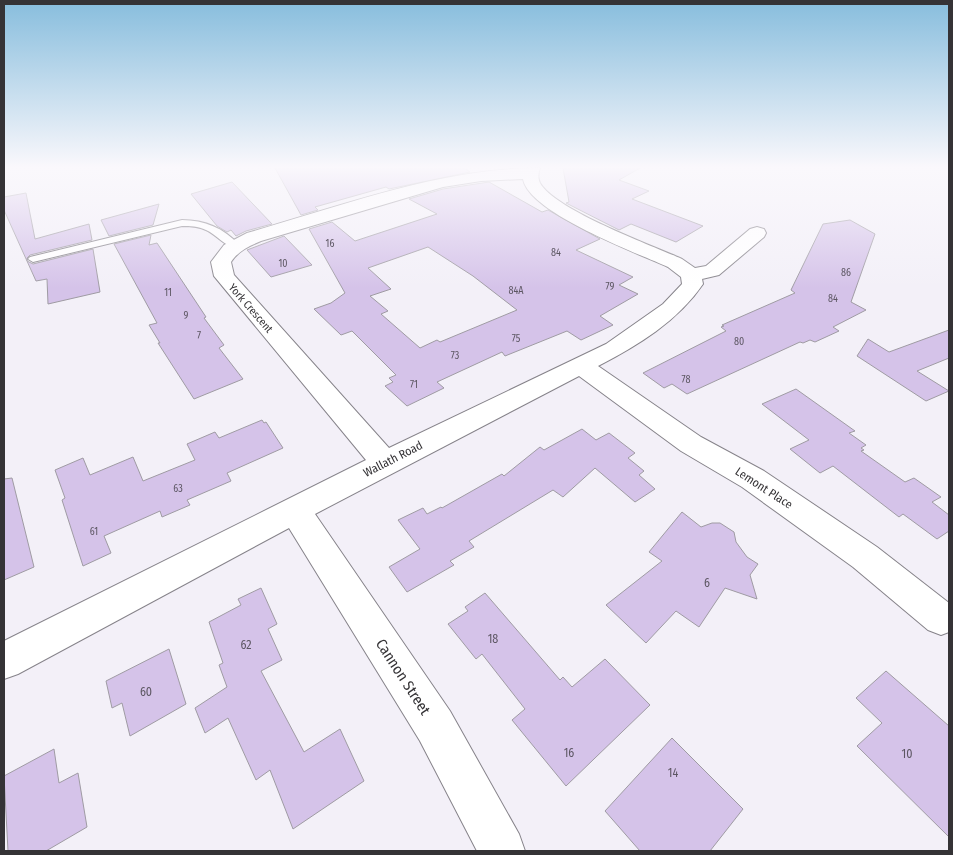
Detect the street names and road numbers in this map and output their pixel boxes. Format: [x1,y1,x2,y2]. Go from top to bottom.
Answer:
street label: York Crescent [226,281,276,336]
street label: Wallath Road [361,438,425,480]
street label: Lemont Place [733,464,795,512]
street label: Cannon Street [372,636,434,718]

